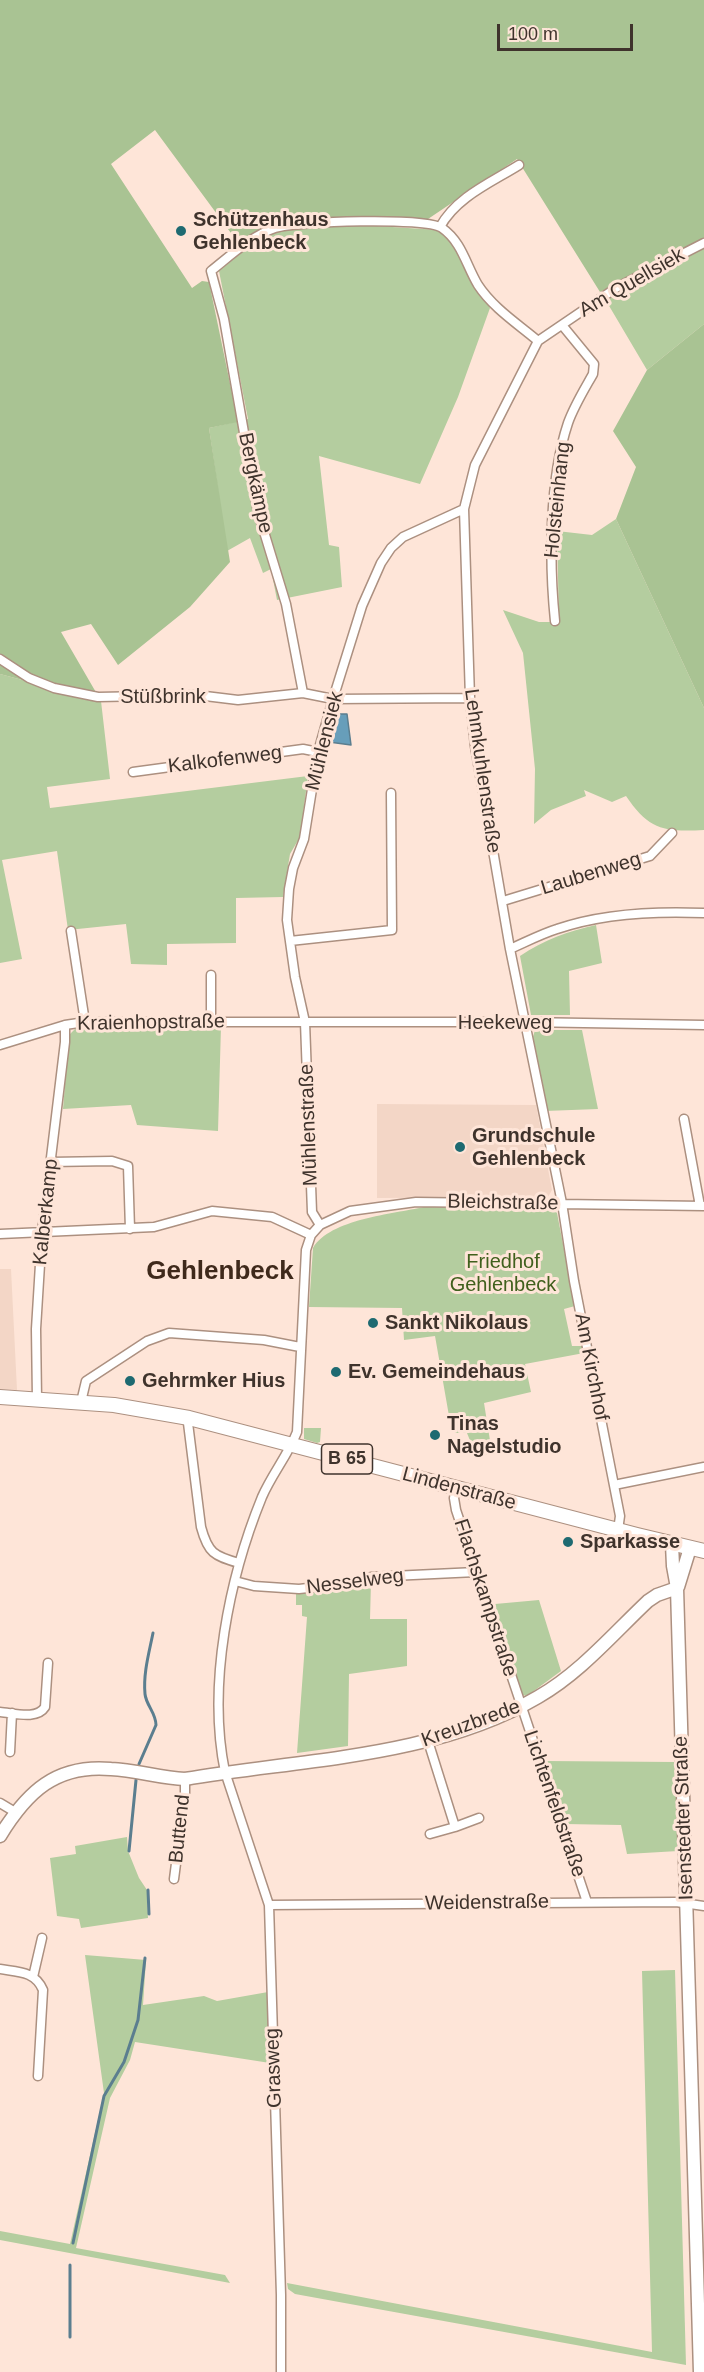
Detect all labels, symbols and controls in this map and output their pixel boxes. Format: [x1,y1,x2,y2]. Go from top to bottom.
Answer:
scale bar [500,12,636,50]
text: 100 m [508,24,558,44]
place label: Schützenhaus Gehlenbeck [193,208,329,255]
marker: Schützenhaus Gehlenbeck [174,224,188,238]
street label: Am Quellsiek [575,243,689,323]
street label: Bergkämpe [233,430,277,536]
street label: Holsteinhang [540,441,576,559]
street label: Stüßbrink [120,685,206,709]
street label: Lehmkuhlenstraße [459,687,505,855]
street label: Mühlensiek [301,689,349,793]
street label: Kalkofenweg [167,741,283,779]
street label: Laubenweg [538,847,644,901]
street label: Kraienhopstraße [77,1010,225,1036]
street label: Heekeweg [458,1011,552,1035]
street label: Mühlenstraße [295,1063,323,1187]
place label: Grundschule Gehlenbeck [472,1124,595,1171]
marker: Grundschule Gehlenbeck [453,1140,467,1154]
street label: Kalberkamp [28,1158,64,1266]
street label: Bleichstraße [447,1190,559,1216]
park label: Friedhof Gehlenbeck [450,1250,556,1297]
district label: Gehlenbeck [146,1256,294,1288]
place label: Sankt Nikolaus [385,1311,528,1335]
street label: Am Kirchhof [569,1311,613,1423]
marker: Sankt Nikolaus [366,1316,380,1330]
place label: Ev. Gemeindehaus [348,1360,525,1384]
marker: Ev. Gemeindehaus [329,1365,343,1379]
place label: Gehrmker Hius [142,1369,285,1393]
marker: Gehrmker Hius [123,1374,137,1388]
place label: Tinas Nagelstudio [447,1412,561,1459]
marker: Tinas Nagelstudio [428,1428,442,1442]
road number: B 65 [322,1444,372,1474]
street label: Lindenstraße [400,1462,518,1516]
street label: Flachskampstraße [448,1516,522,1680]
place label: Sparkasse [580,1530,680,1554]
marker: Sparkasse [561,1535,575,1549]
street label: Nesselweg [305,1564,405,1600]
street label: Kreuzbrede [418,1695,524,1753]
street label: Lichtenfeldstraße [518,1728,590,1880]
street label: Isenstedter Straße [669,1735,699,1901]
street label: Buttend [164,1793,196,1865]
street label: Weidenstraße [425,1890,549,1916]
street label: Grasweg [261,2028,287,2108]

